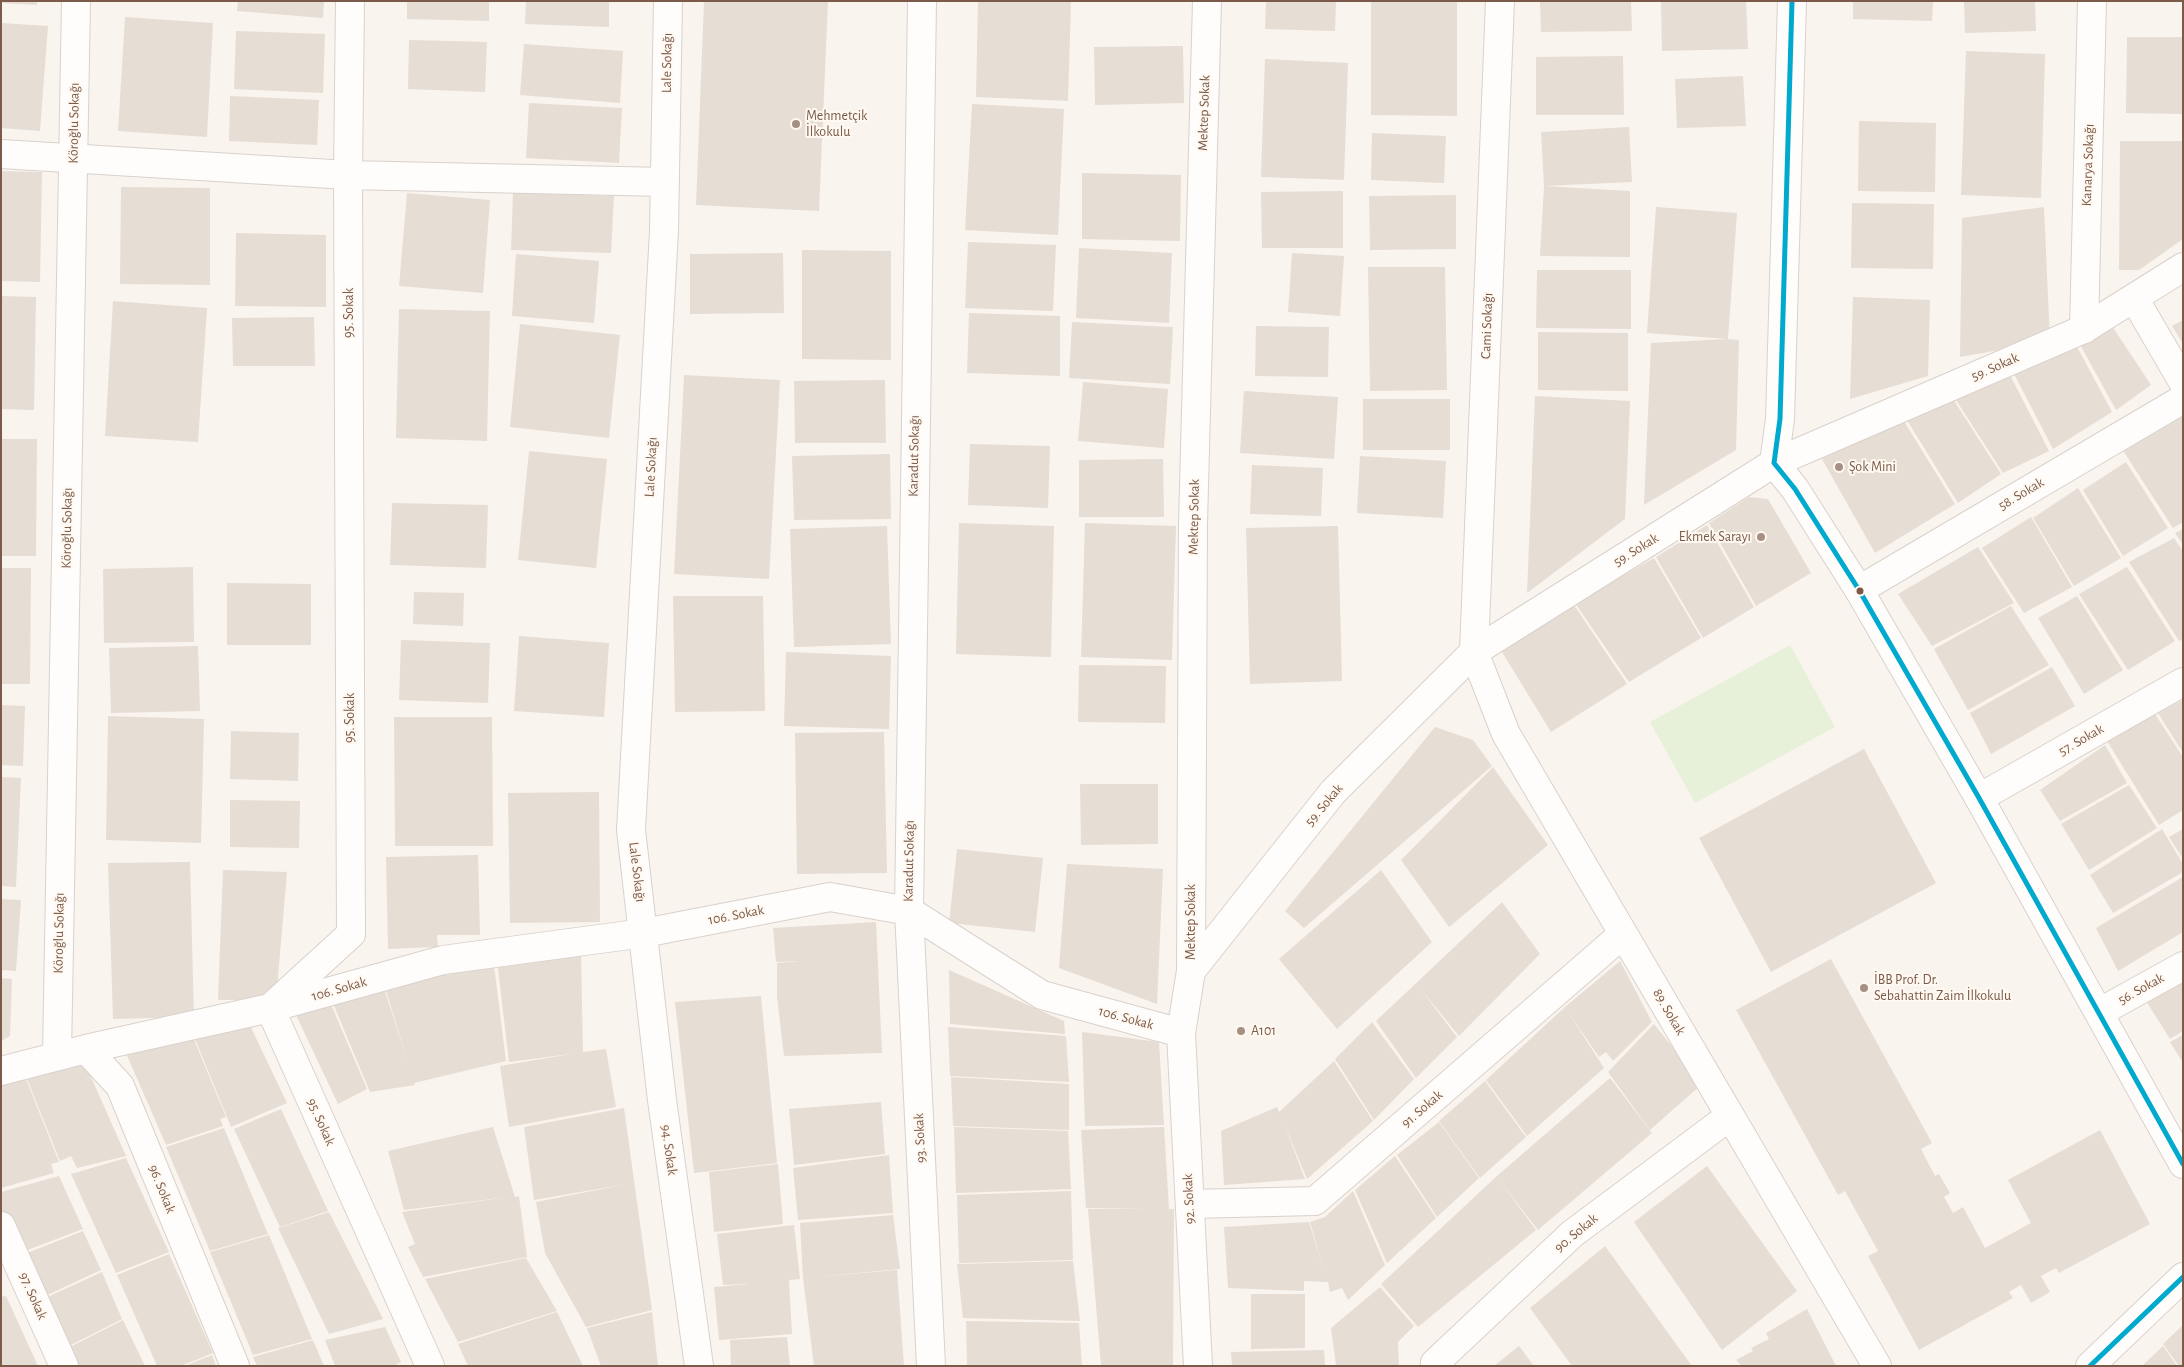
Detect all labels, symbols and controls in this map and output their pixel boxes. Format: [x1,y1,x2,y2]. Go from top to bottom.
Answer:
street label: Lale Sokağı [658,33,676,93]
street label: Mektep Sokak [1194,75,1214,151]
street label: Köroğlu Sokağı [65,82,83,164]
place label: Mehmetçik İlkokulu [806,108,867,140]
marker: Mehmetçik İlkokulu [790,118,802,130]
street label: Kanarya Sokağı [2078,123,2098,207]
street label: 95. Sokak [341,288,357,338]
street label: Cami Sokağı [1477,292,1497,360]
street label: 59. Sokak [1969,349,2021,385]
street label: Karadut Sokağı [905,415,923,497]
street label: Lale Sokağı [641,436,661,498]
place label: Şok Mini [1849,459,1896,475]
marker: Şok Mini [1833,461,1845,473]
street label: 58. Sokak [1995,474,2047,514]
street label: Mektep Sokak [1185,479,1203,555]
street label: Köroğlu Sokağı [58,487,76,569]
place label: Ekmek Sarayı [1679,529,1751,545]
street label: 59. Sokak [1610,530,1662,570]
marker: Ekmek Sarayı [1755,531,1767,543]
unlabelled marker [1855,586,1865,596]
street label: 95. Sokak [342,693,358,743]
street label: 57. Sokak [2055,720,2107,760]
street label: 59. Sokak [1301,780,1347,830]
street label: Karadut Sokağı [900,820,918,902]
street label: Lale Sokağı [625,841,649,903]
street label: Mektep Sokak [1183,884,1199,960]
street label: Köroğlu Sokağı [50,892,68,974]
street label: 106. Sokak [707,901,765,929]
street label: 56. Sokak [2115,970,2167,1008]
place label: İBB Prof. Dr. Sebahattin Zaim İlkokulu [1874,972,2011,1004]
street label: 106. Sokak [310,973,368,1005]
marker: İBB Prof. Dr. Sebahattin Zaim İlkokulu [1858,982,1870,994]
street label: 89. Sokak [1649,986,1689,1038]
street label: 106. Sokak [1097,1003,1155,1033]
place label: A101 [1251,1023,1276,1039]
marker: A101 [1235,1025,1247,1037]
street label: 91. Sokak [1398,1087,1446,1131]
street label: 95. Sokak [303,1096,339,1148]
street label: 93. Sokak [910,1113,930,1163]
street label: 94. Sokak [657,1124,681,1176]
street label: 96. Sokak [145,1162,179,1216]
street label: 92. Sokak [1179,1173,1199,1225]
street label: 90. Sokak [1551,1210,1601,1256]
street label: 97. Sokak [15,1270,51,1322]

